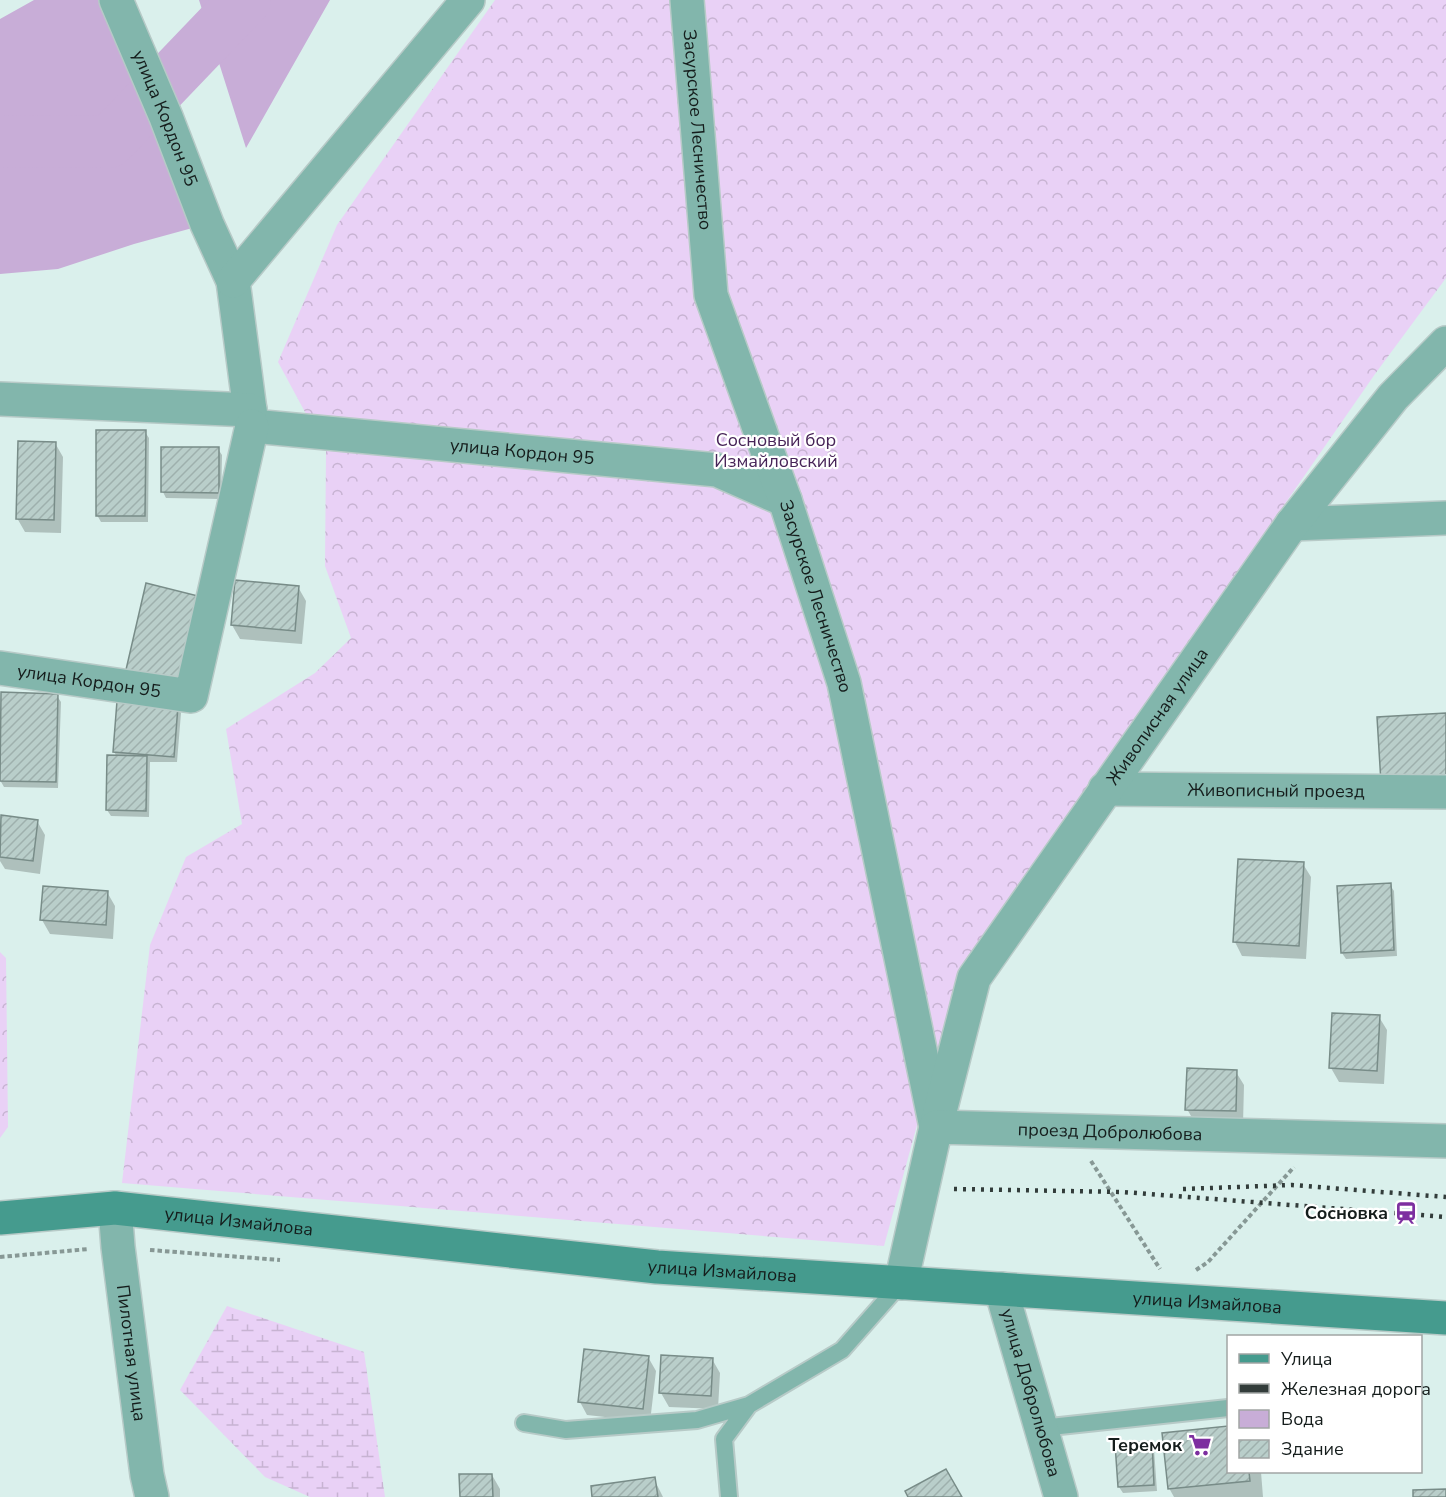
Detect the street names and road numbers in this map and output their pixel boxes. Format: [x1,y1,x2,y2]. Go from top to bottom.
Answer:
street label: Засурское Лесничество [677,28,718,231]
street label: улица Кордон 95 [127,46,203,190]
street label: улица Кордон 95 [449,433,595,470]
street label: Засурское Лесничество [774,497,858,695]
street label: Живописная улица [1101,643,1214,790]
street label: улица Кордон 95 [16,659,162,703]
street label: Живописный проезд [1187,778,1365,803]
street label: проезд Добролюбова [1017,1117,1203,1146]
street label: улица Измайлова [163,1201,314,1241]
street label: улица Измайлова [646,1254,798,1288]
street label: Пилотная улица [111,1283,152,1423]
street label: улица Измайлова [1132,1286,1283,1319]
street label: улица Добролюбова [995,1306,1067,1480]

